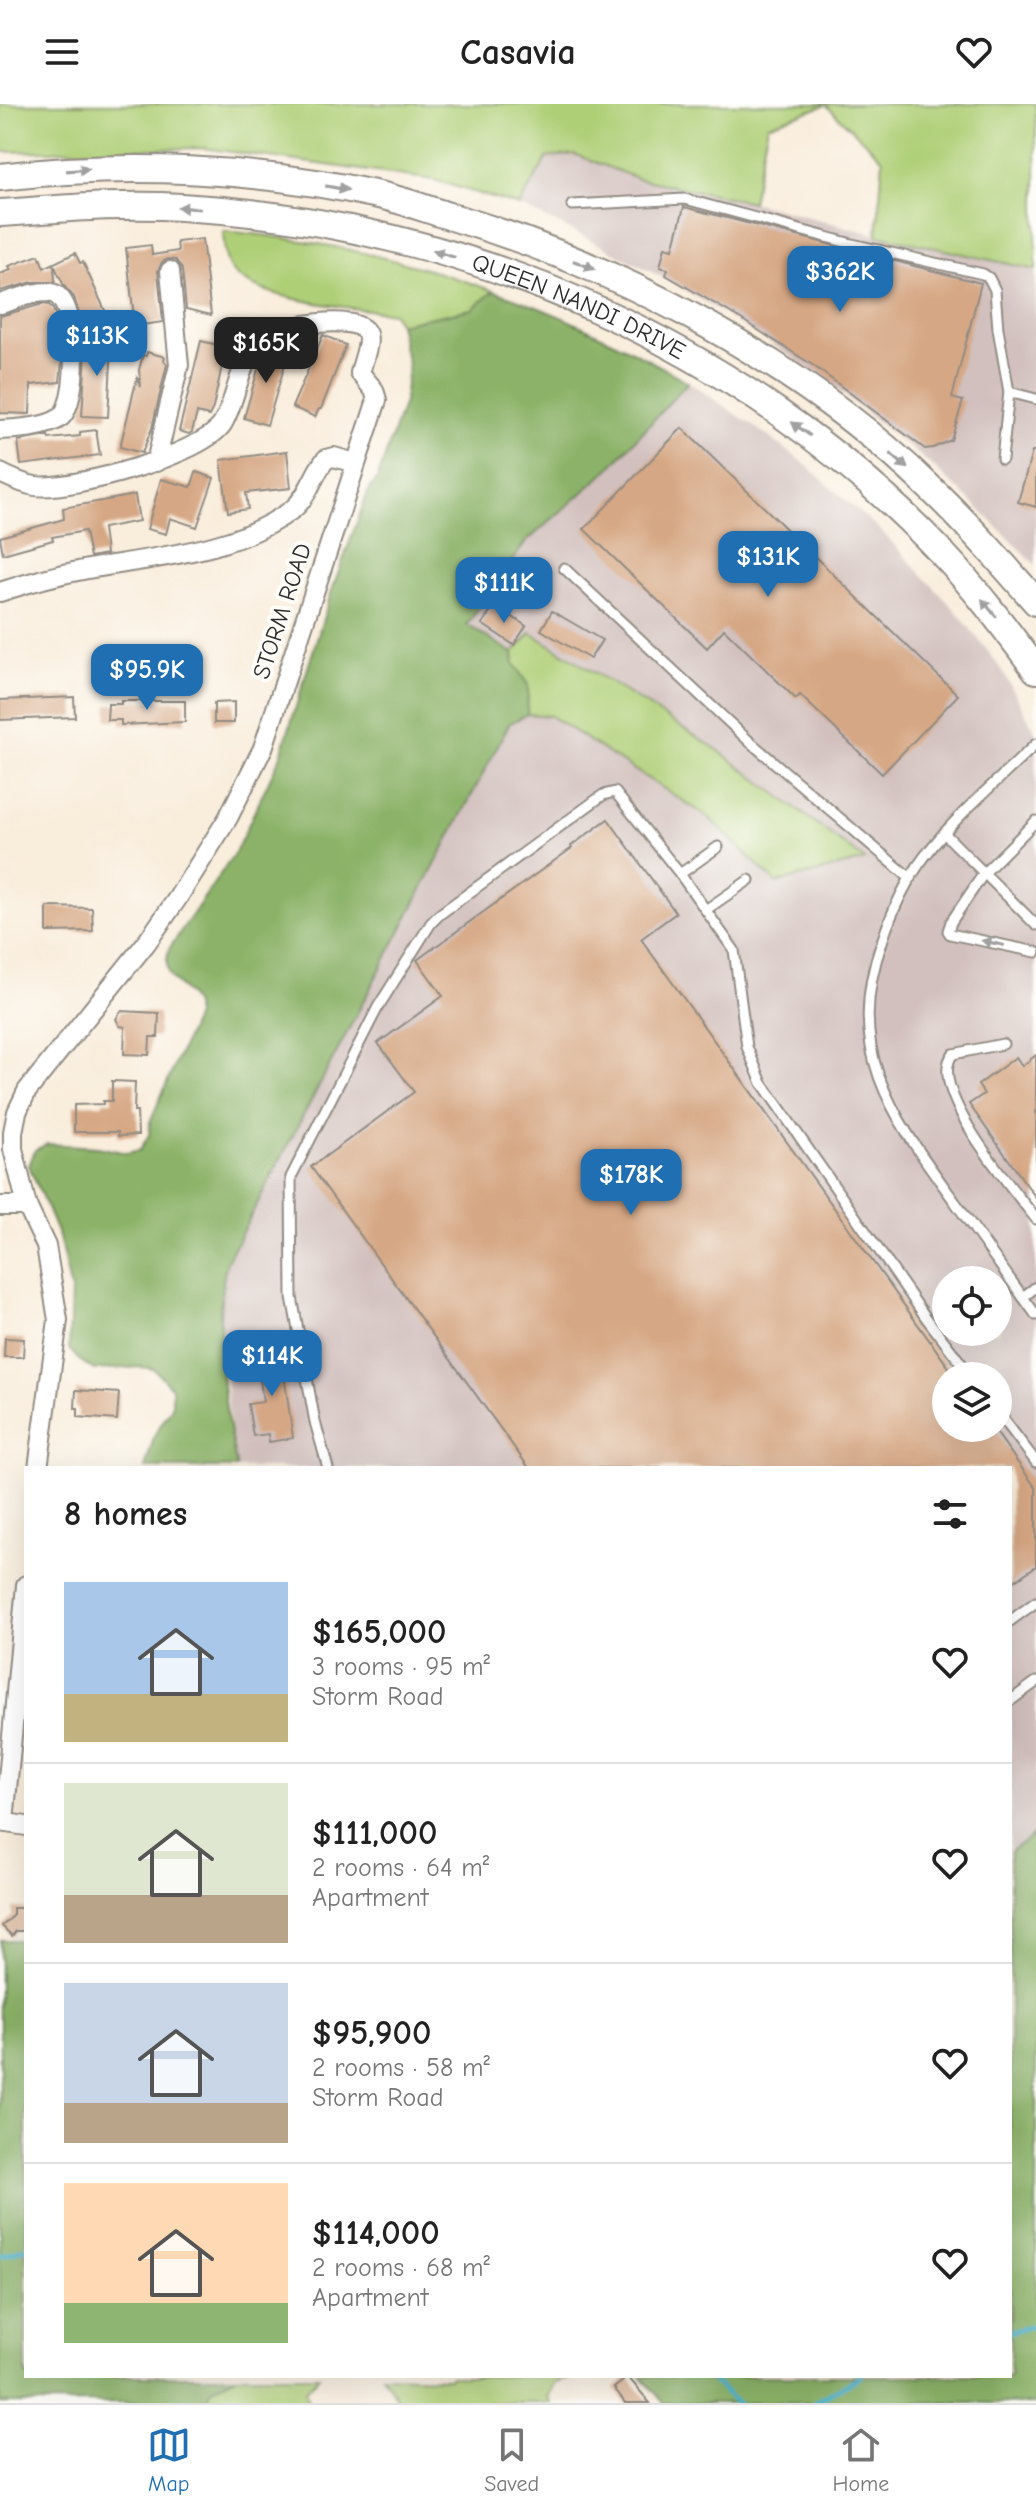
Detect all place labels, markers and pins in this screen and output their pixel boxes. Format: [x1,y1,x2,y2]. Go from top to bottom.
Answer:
pin: $362K [784,246,896,314]
pin: $113K [41,310,153,378]
pin: $165K [210,317,322,385]
pin: $131K [712,531,824,599]
pin: $111K [448,557,560,625]
pin: $95.9K [82,644,212,712]
pin: $178K [575,1149,687,1217]
pin: $114K [216,1330,328,1398]

